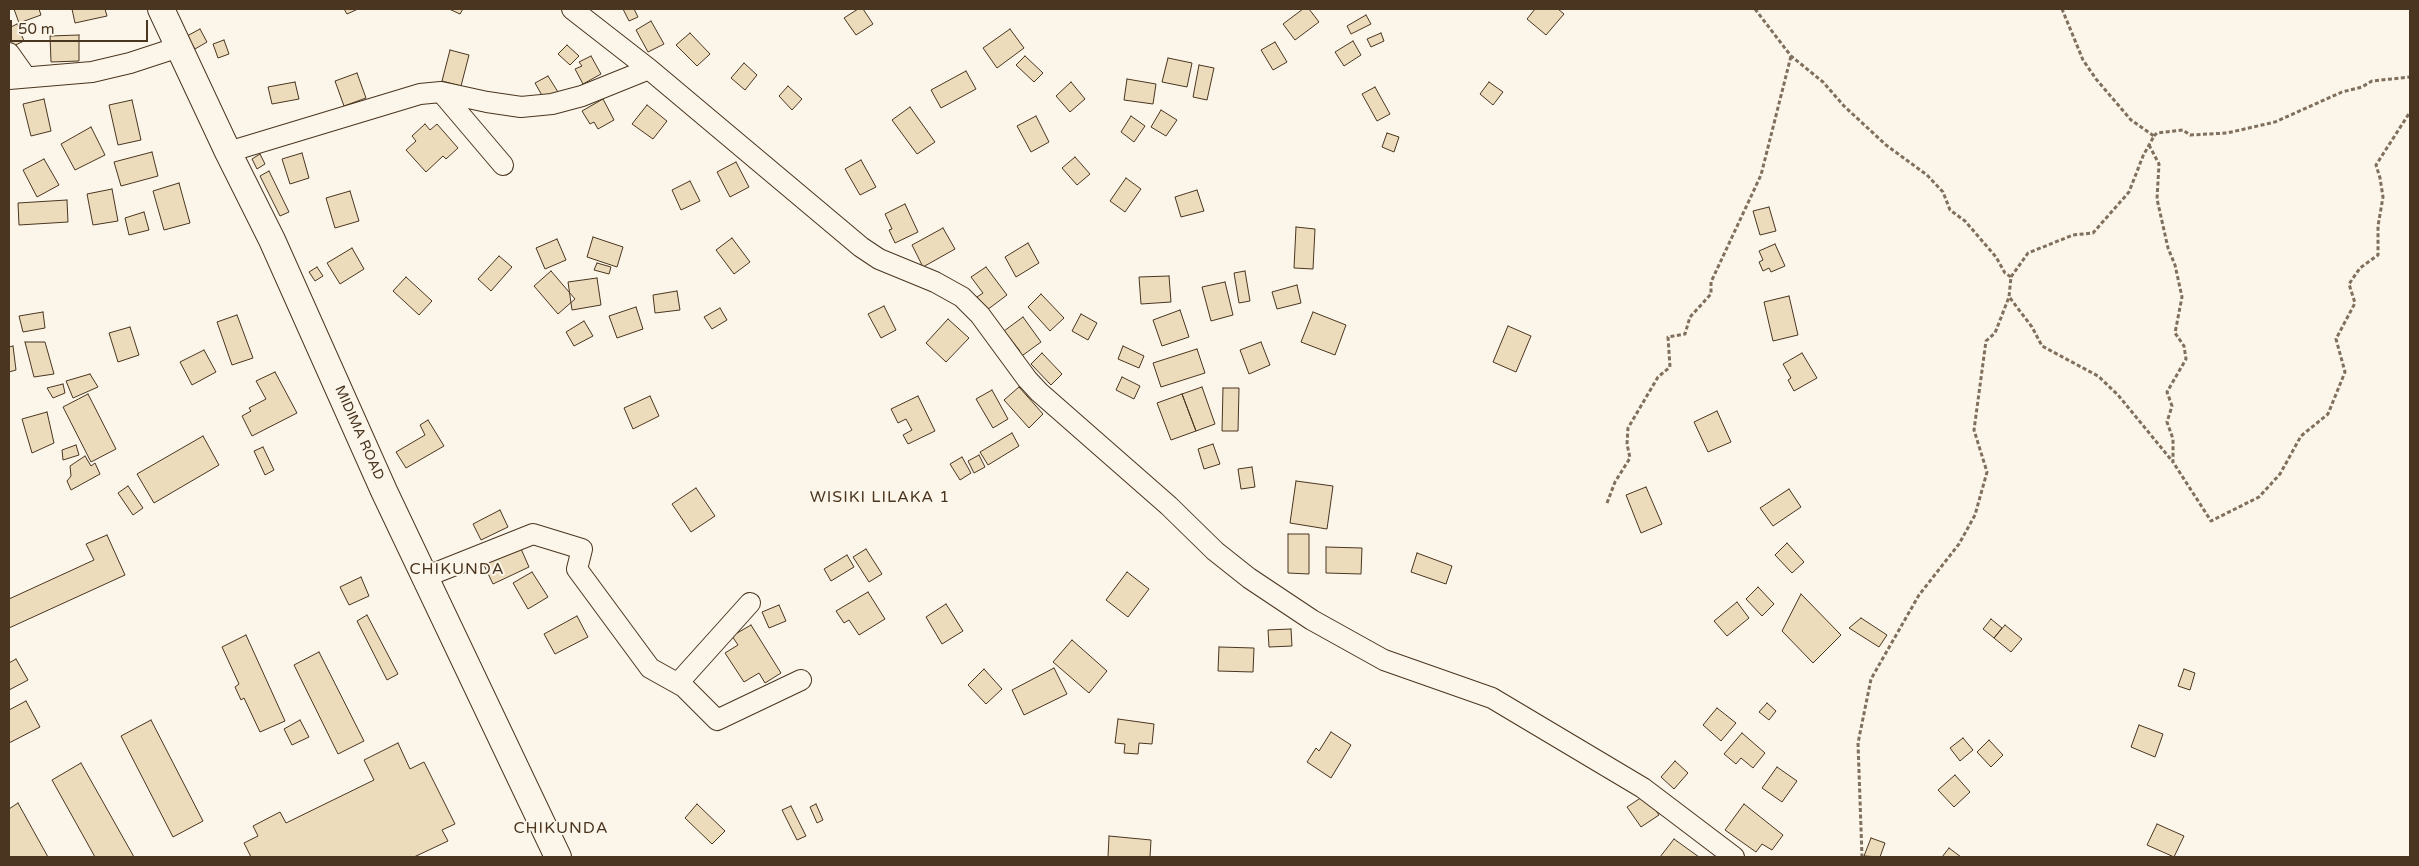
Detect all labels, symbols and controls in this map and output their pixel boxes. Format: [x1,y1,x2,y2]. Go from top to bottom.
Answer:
scale bar [12,10,150,42]
text: 50 m [18,20,55,38]
street label: MIDIMA ROAD [331,383,387,483]
district label: WISIKI LILAKA 1 [808,488,952,508]
district label: CHIKUNDA [408,560,506,580]
district label: CHIKUNDA [512,819,610,839]

